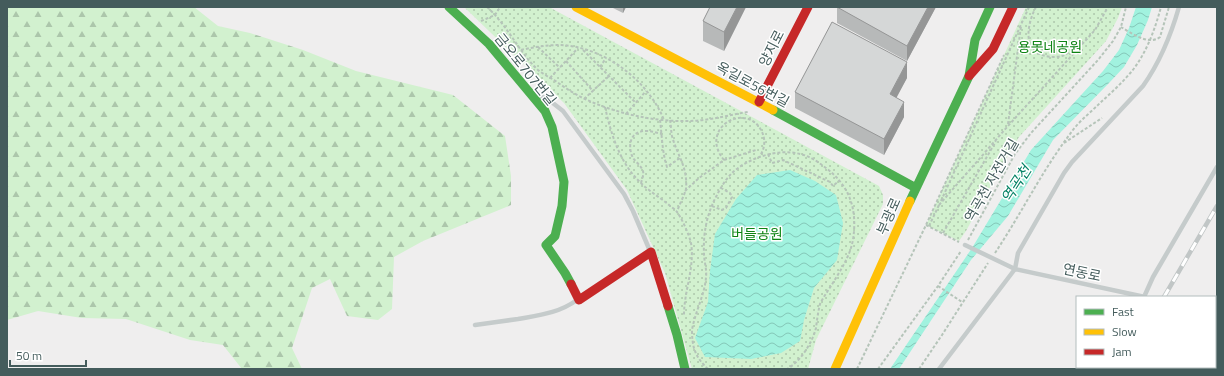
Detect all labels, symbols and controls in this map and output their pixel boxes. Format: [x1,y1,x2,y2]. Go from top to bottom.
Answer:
street label: 양지로 [753,26,789,70]
street label: 금오로707번길 [490,28,562,110]
park label: 용못네공원 [1018,36,1082,57]
street label: 옥길로56번길 [713,56,793,112]
street label: 역곡천 자전거길 [960,135,1022,225]
water label: 역곡천 [997,162,1035,206]
street label: 부광로 [871,194,905,238]
park label: 버들공원 [731,223,783,244]
street label: 연동로 [1061,258,1103,286]
legend [1076,296,1216,368]
text: Fast [1112,302,1135,321]
text: Slow [1112,322,1137,341]
scale bar [10,342,86,368]
text: Jam [1112,342,1132,361]
text: 50 m [16,346,42,365]

